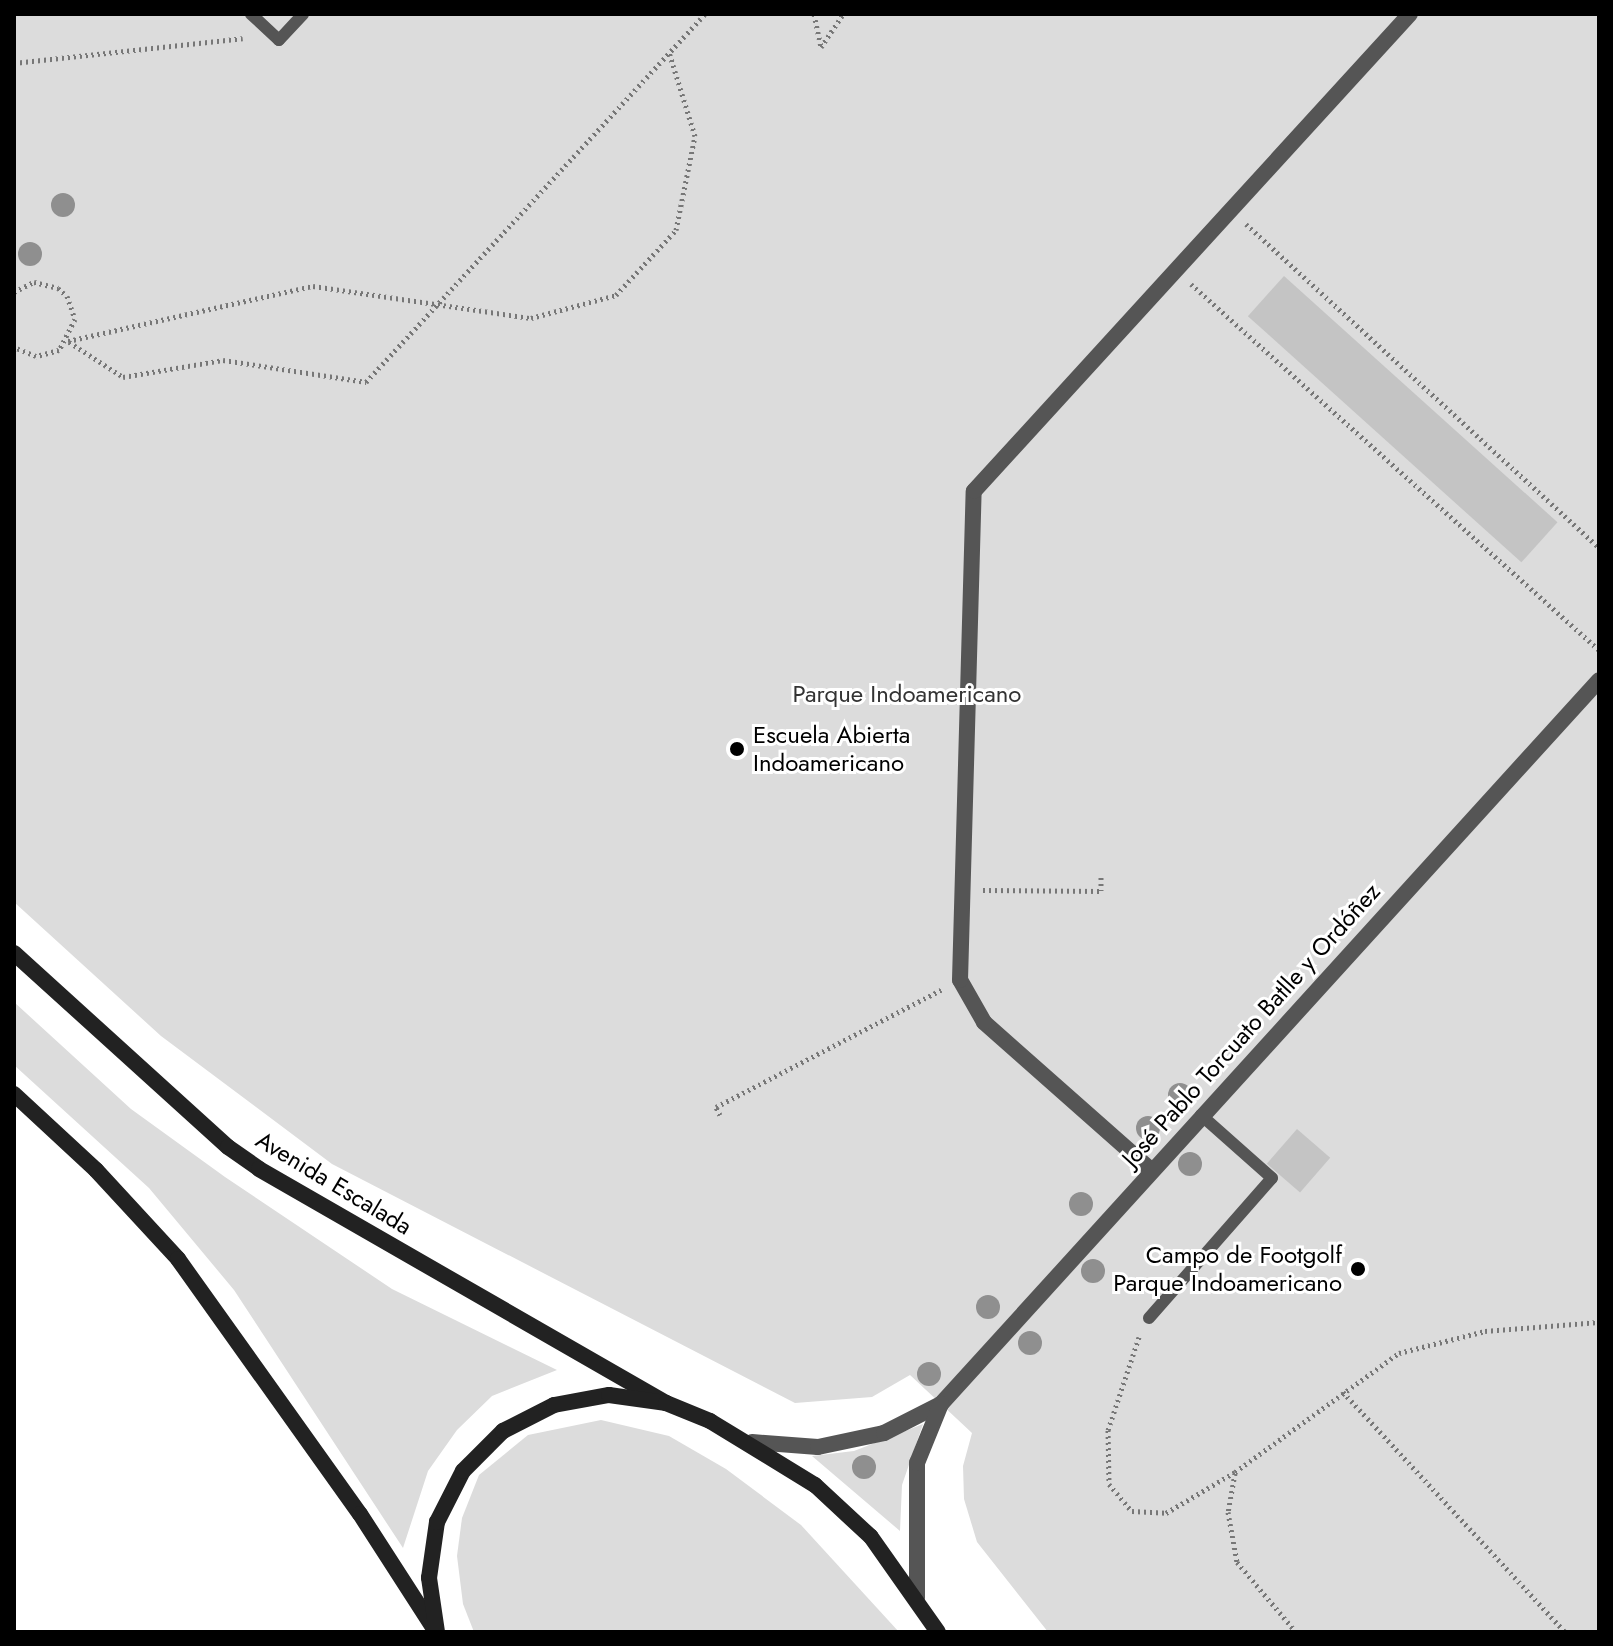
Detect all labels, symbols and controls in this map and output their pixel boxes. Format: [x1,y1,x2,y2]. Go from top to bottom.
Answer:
park label: Parque Indoamericano [793,680,1021,708]
place label: Escuela Abierta Indoamericano [753,721,910,777]
marker: Escuela Abierta Indoamericano [728,740,746,758]
street label: José Pablo Torcuato Batlle y Ordóñez [1116,877,1386,1173]
street label: Avenida Escalada [251,1125,417,1241]
place label: Campo de Footgolf Parque Indoamericano [1113,1241,1342,1297]
marker: Campo de Footgolf Parque Indoamericano [1349,1260,1367,1278]

